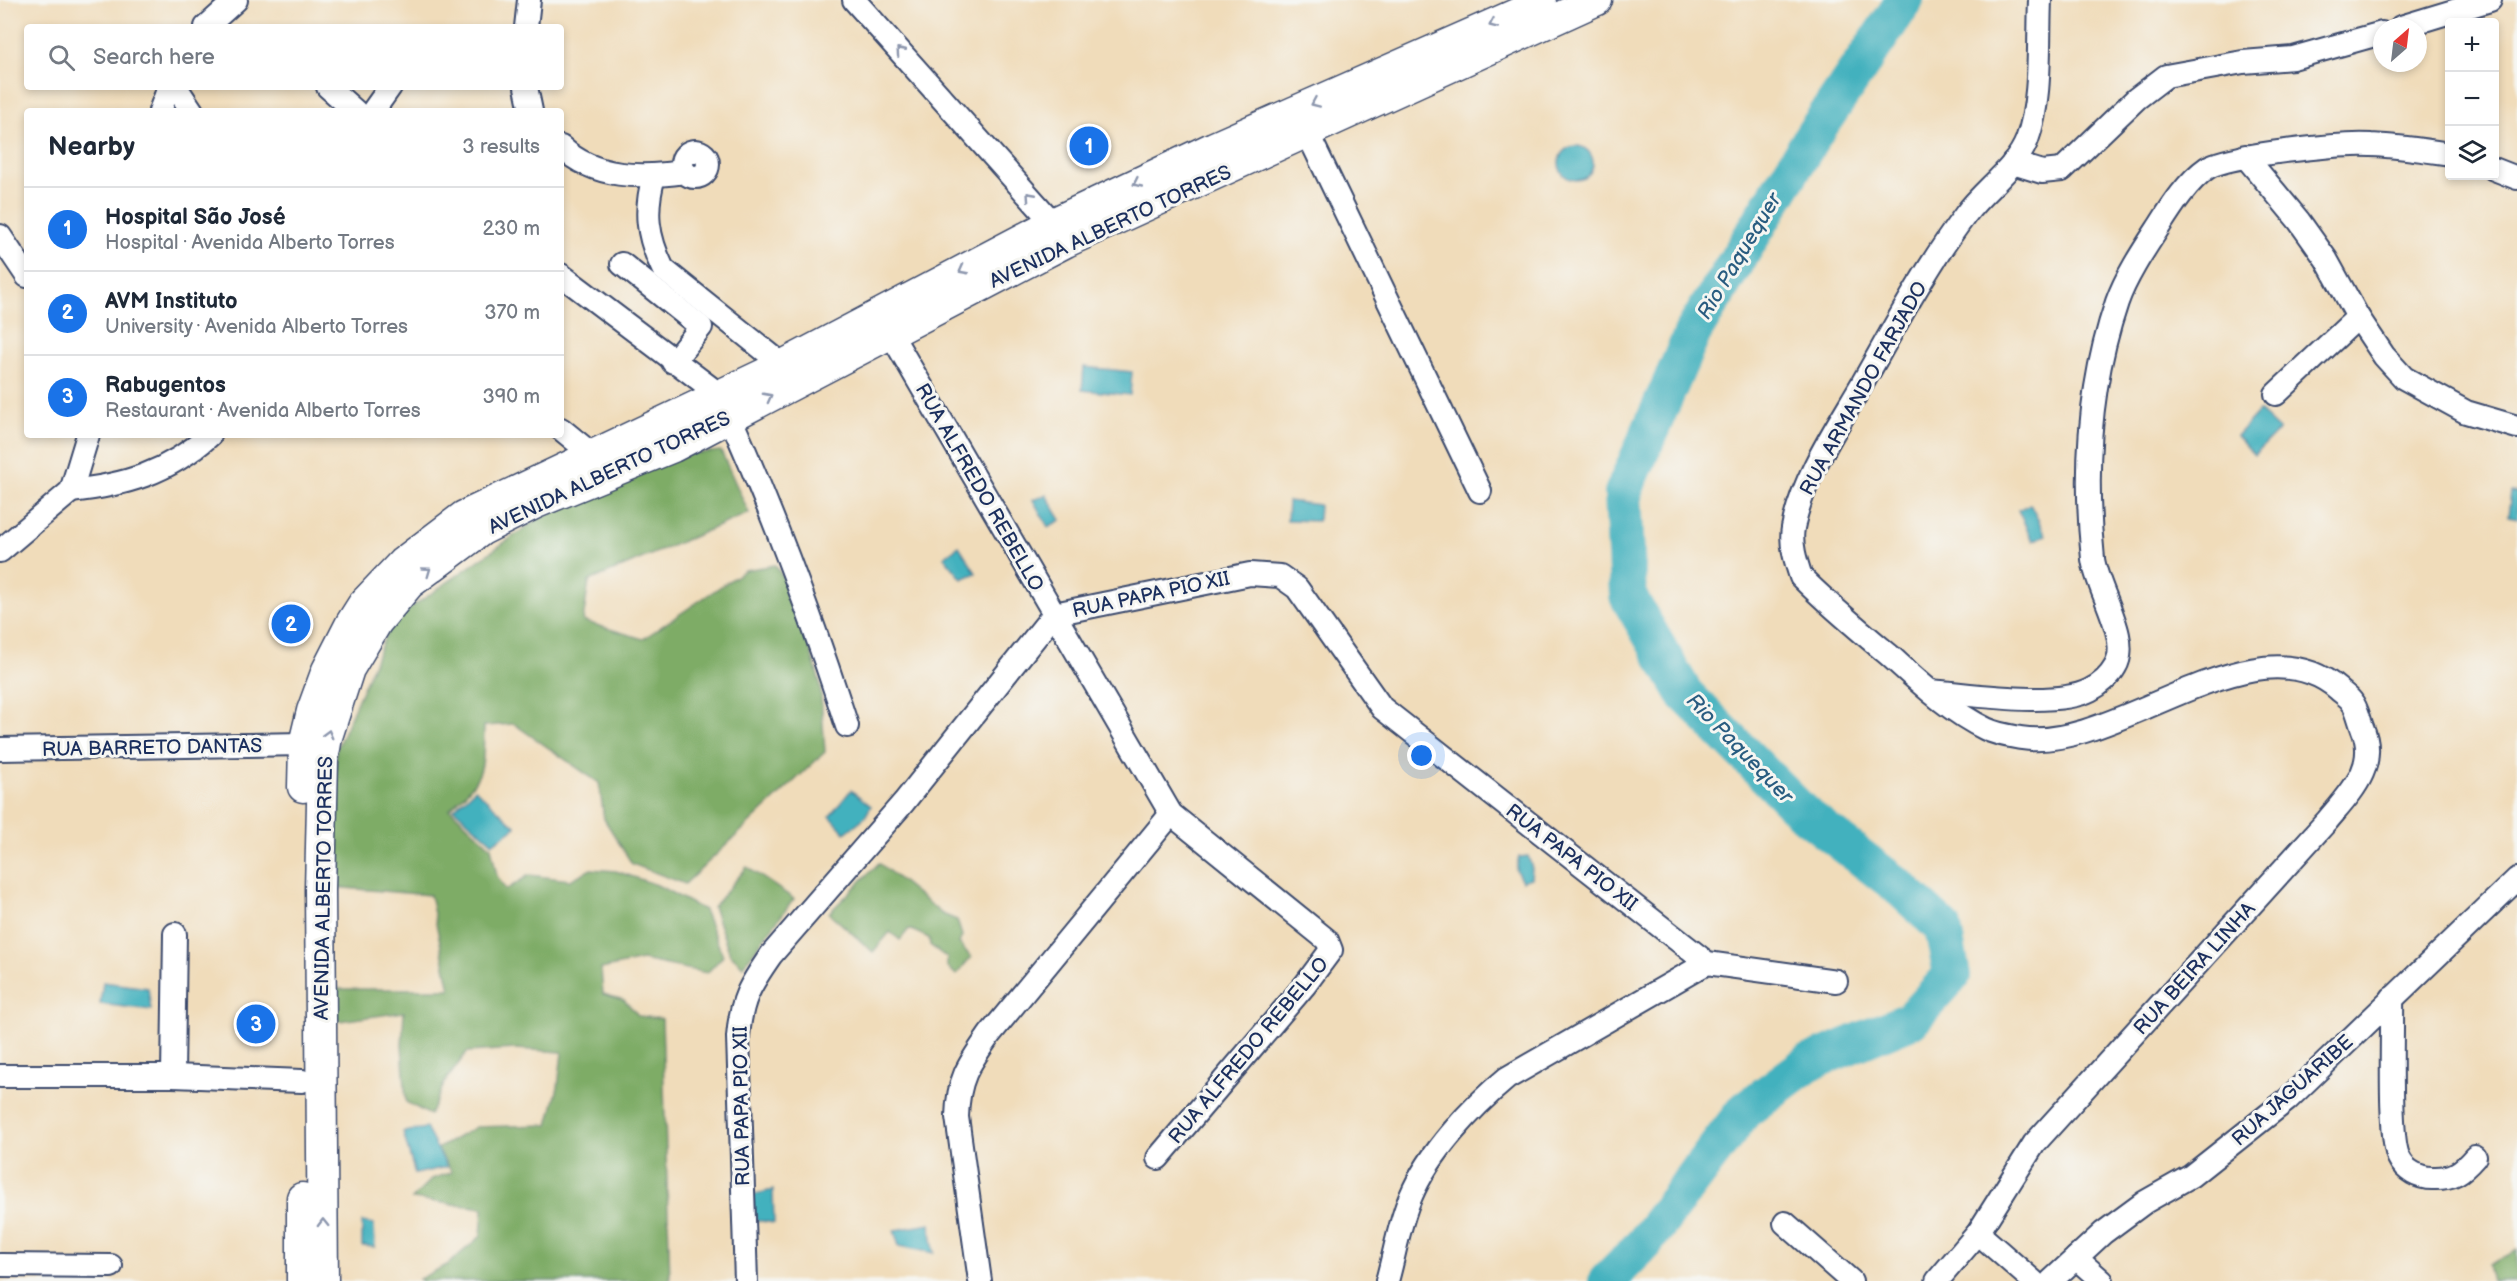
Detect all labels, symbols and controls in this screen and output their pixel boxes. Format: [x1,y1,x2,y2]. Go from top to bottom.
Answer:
one-way arrow [1489,17,1500,29]
north arrow [2373,18,2427,72]
map controls [2445,18,2499,180]
button: + [2445,18,2499,72]
search box [24,24,564,90]
icon: search [45,41,78,74]
text: Search here [93,44,215,71]
one-way arrow [896,47,907,58]
button: − [2445,72,2499,126]
one-way arrow [1310,95,1321,107]
pin: 1 [1070,124,1108,168]
button: layers [2445,126,2499,180]
text: Nearby [48,132,135,163]
text: 3 results [462,135,540,159]
street label: AVENIDA ALBERTO TORRES [986,160,1235,294]
one-way arrow [1133,176,1144,188]
water label: Rio Paquequer [1692,188,1788,324]
one-way arrow [1026,193,1037,203]
text: Hospital São José [105,204,286,231]
text: 1 [63,217,72,241]
text: 230 m [483,217,540,241]
text: Hospital · Avenida Alberto Torres [105,231,395,255]
one-way arrow [958,263,969,275]
street label: RUA ARMANDO FARJADO [1795,277,1933,500]
text: AVM Instituto [105,288,238,315]
text: 2 [62,301,73,325]
text: 370 m [484,301,540,325]
text: University · Avenida Alberto Torres [105,315,408,339]
text: Rabugentos [105,372,226,399]
street label: RUA ALFREDO REBELLO [910,379,1049,596]
text: 3 [62,385,73,409]
text: 390 m [482,385,540,409]
one-way arrow [761,393,772,404]
text: Restaurant · Avenida Alberto Torres [105,399,421,423]
street label: AVENIDA ALBERTO TORRES [485,406,734,540]
one-way arrow [420,567,431,578]
street label: RUA PAPA PIO XII [1070,567,1232,623]
pin: 2 [272,602,310,646]
water label: Rio Paquequer [1681,688,1799,809]
one-way arrow [321,729,334,739]
street label: RUA BARRETO DANTAS [42,734,262,762]
your location [1407,741,1436,770]
street label: AVENIDA ALBERTO TORRES [310,756,338,1020]
street label: RUA PAPA PIO XII [1501,799,1642,917]
street label: RUA BEIRA LINHA [2129,897,2261,1040]
street label: RUA ALFREDO REBELLO [1164,953,1334,1149]
pin: 3 [236,1002,276,1046]
street label: RUA PAPA PIO XII [729,1026,755,1186]
street label: RUA JAGUARIBE [2227,1030,2358,1151]
one-way arrow [317,1218,329,1227]

